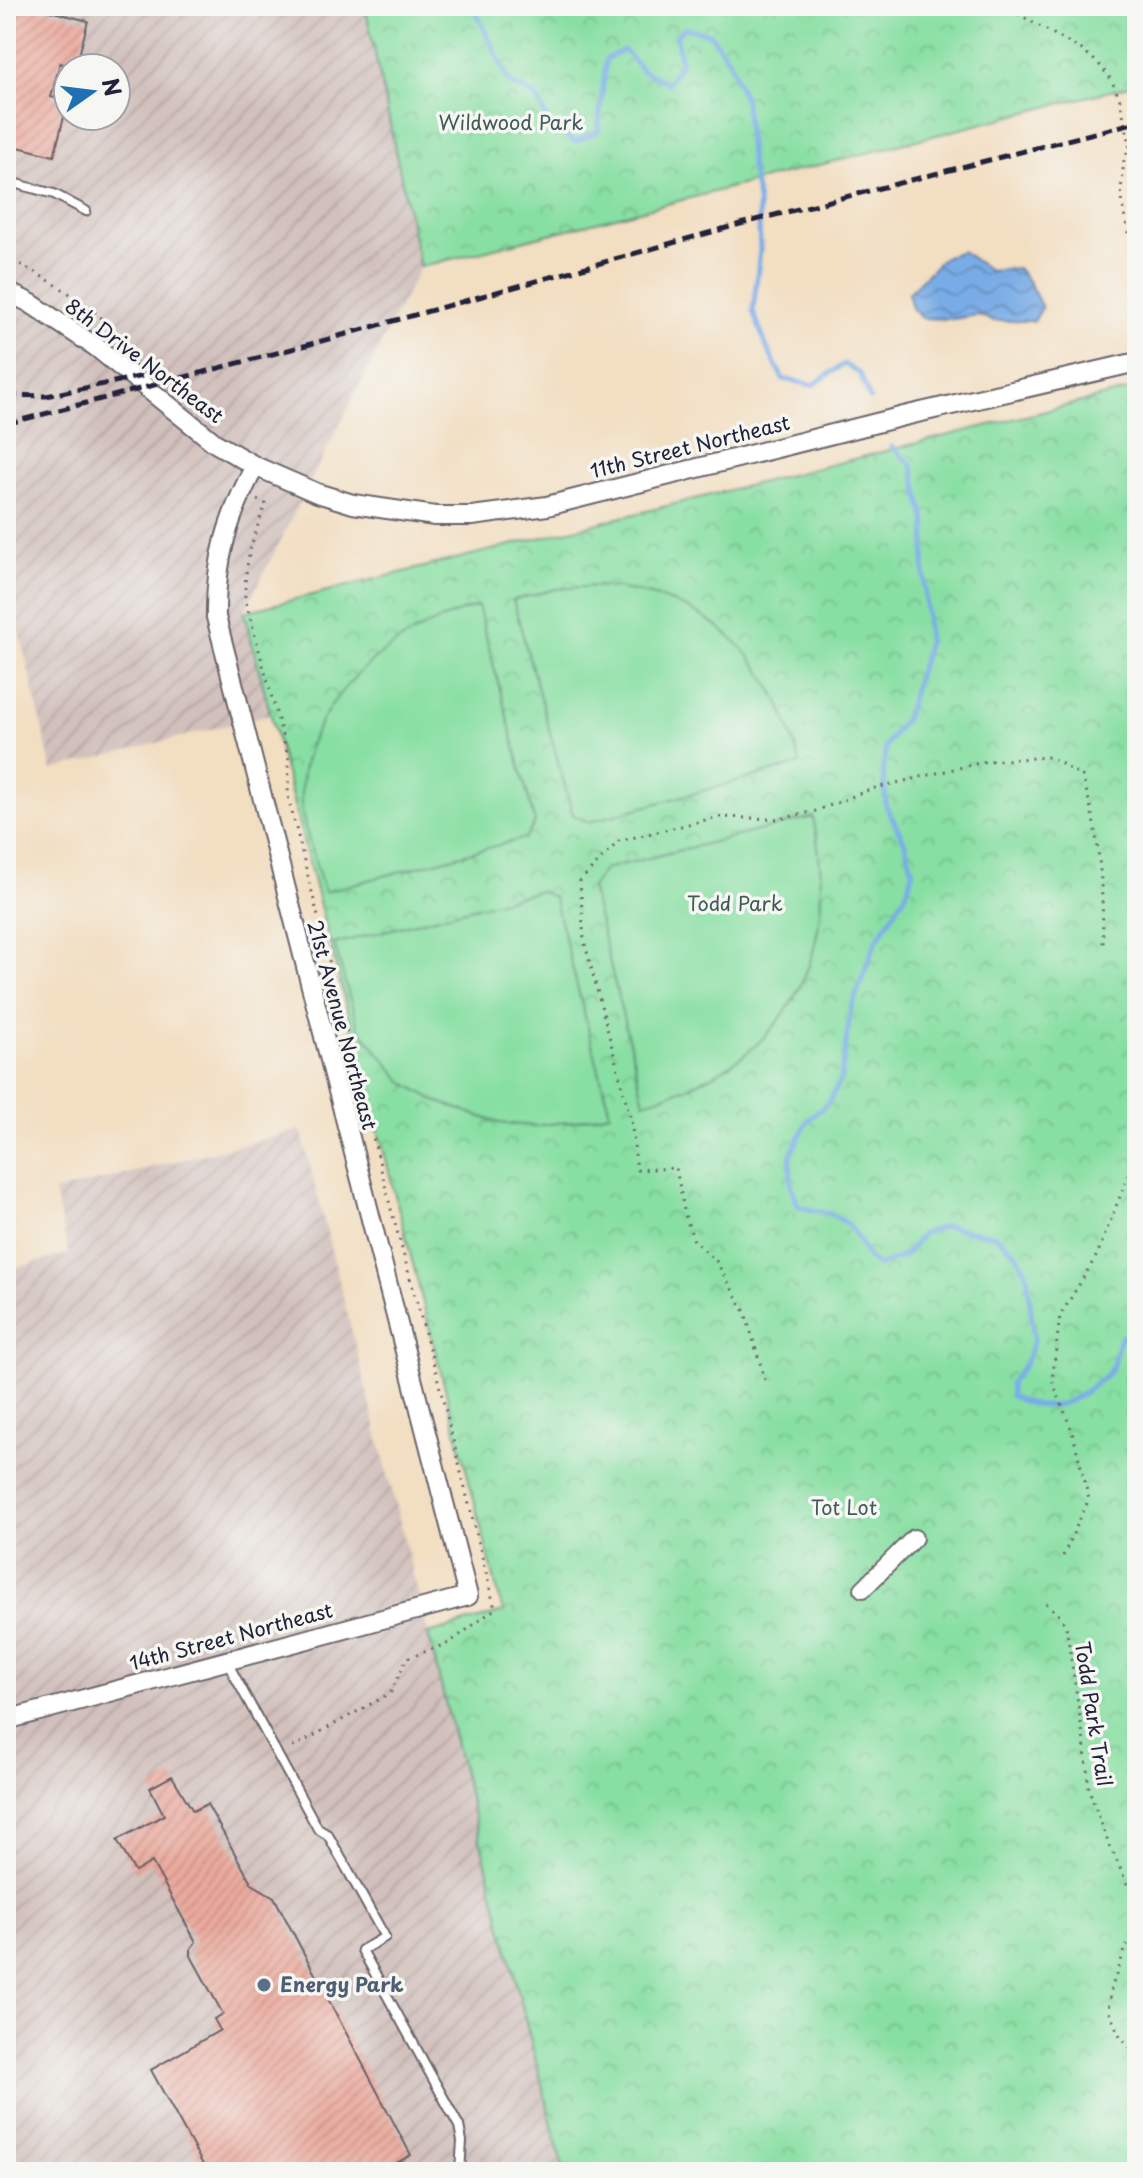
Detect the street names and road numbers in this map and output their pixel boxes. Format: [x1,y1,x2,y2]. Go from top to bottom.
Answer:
street label: 8th Drive Northeast [59,291,230,430]
street label: 11th Street Northeast [587,407,793,485]
street label: 21st Avenue Northeast [301,916,385,1133]
street label: 14th Street Northeast [126,1594,336,1678]
street label: Todd Park Trail [1068,1639,1120,1789]

